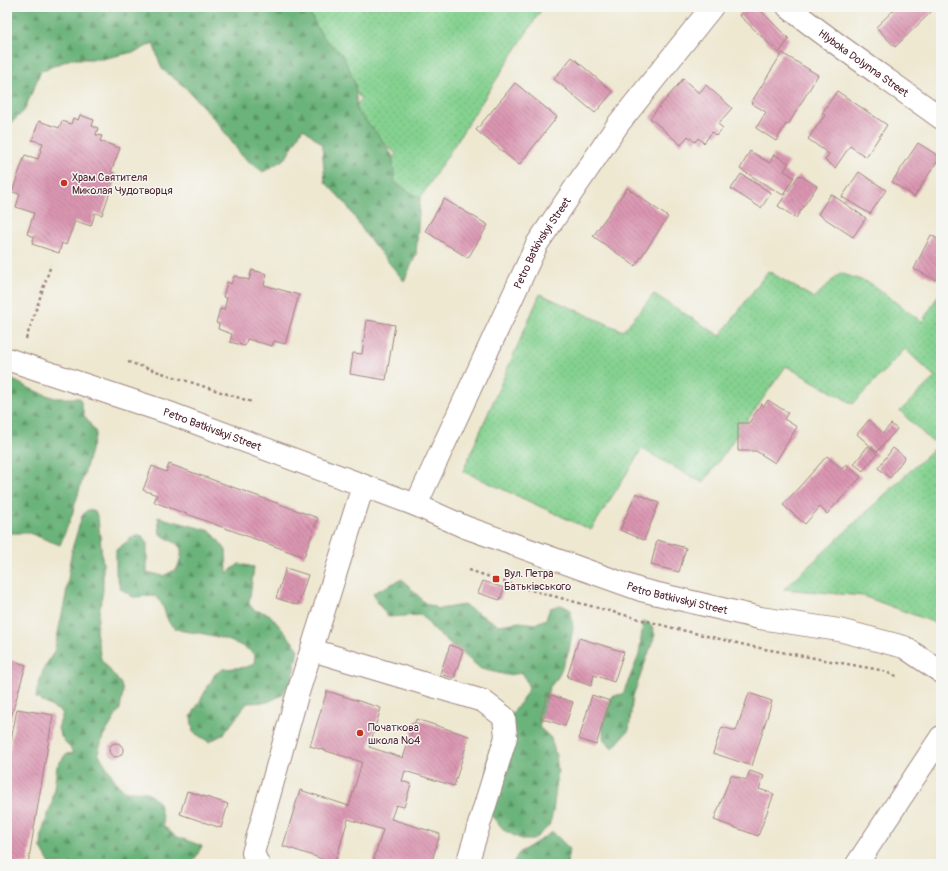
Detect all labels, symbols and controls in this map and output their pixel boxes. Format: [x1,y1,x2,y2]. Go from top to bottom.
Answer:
street label: Hlyboka Dolynna Street [816,27,911,100]
place label: Храм Святителя Миколая Чудотворця [72,171,173,197]
marker: Храм Святителя Миколая Чудотворця [59,178,69,188]
street label: Petro Batkivskyi Street [511,194,574,291]
street label: Petro Batkivskyi Street [161,406,264,454]
place label: Вул. Петра Батьківського [504,567,571,593]
marker: Вул. Петра Батьківського [491,574,501,584]
street label: Petro Batkivskyi Street [625,579,729,617]
place label: Початкова школа №4 [368,721,421,747]
marker: Початкова школа №4 [355,728,365,738]

